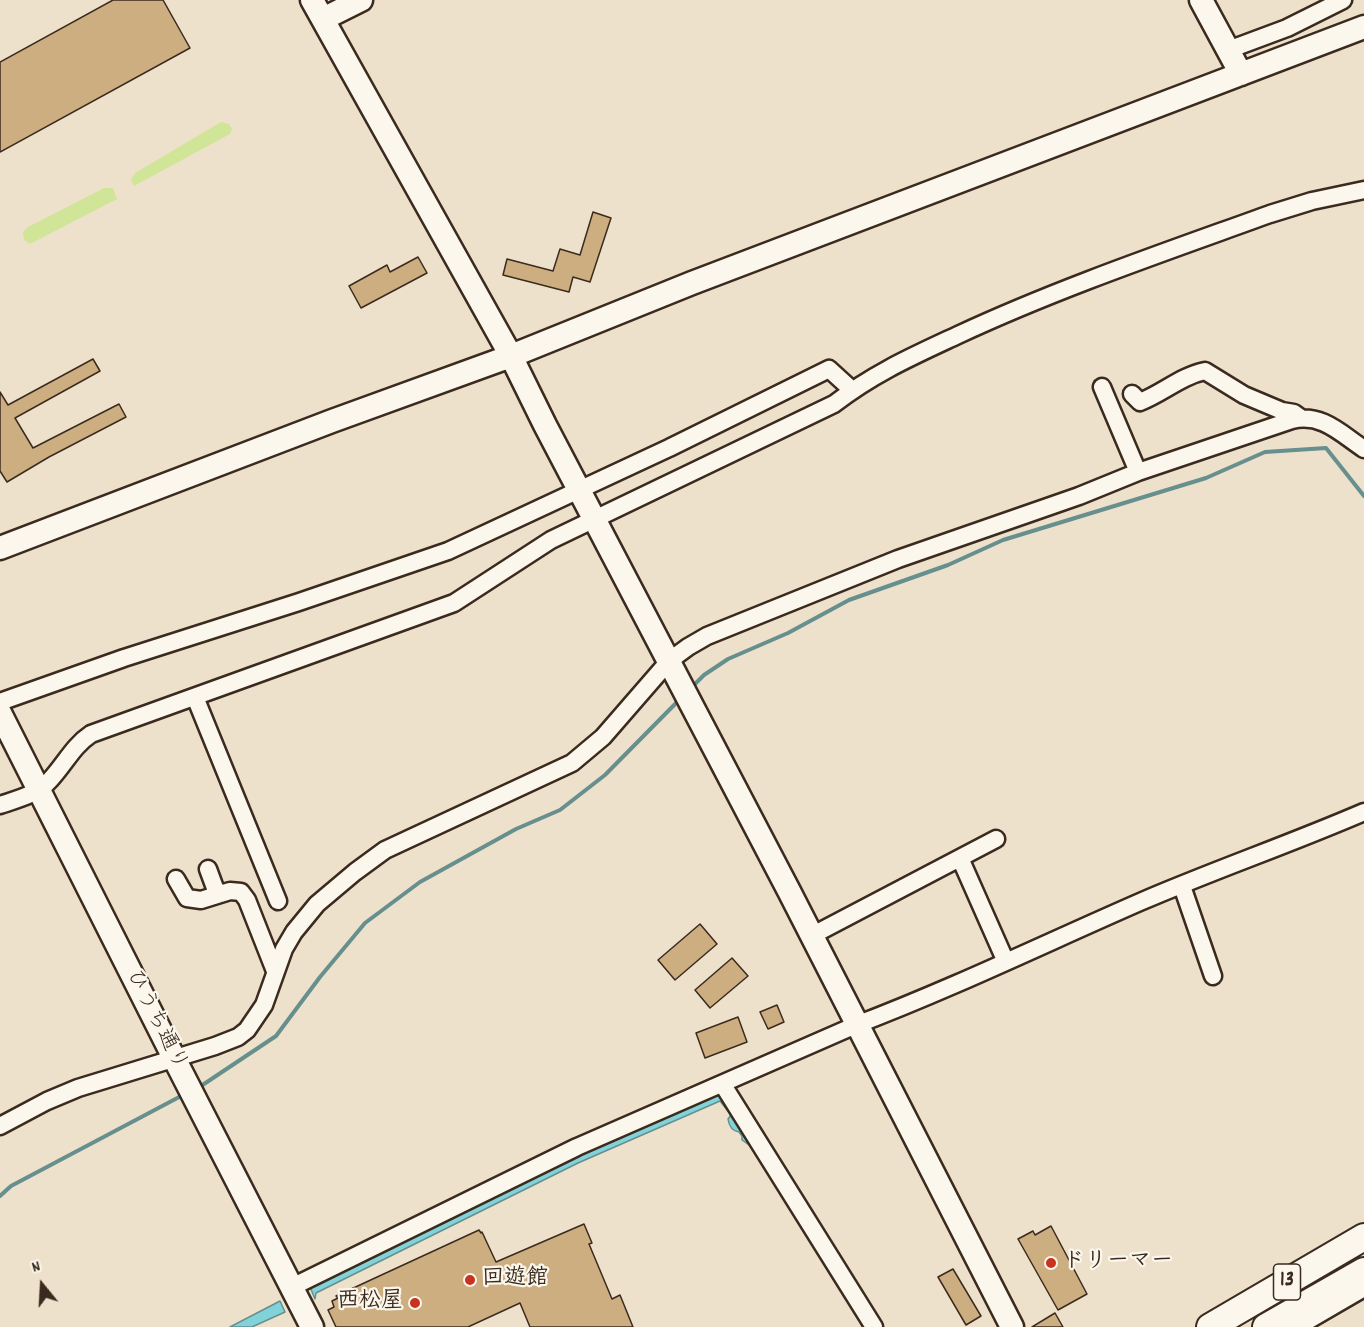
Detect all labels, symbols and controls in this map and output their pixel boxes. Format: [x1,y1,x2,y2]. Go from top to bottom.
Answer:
street label: ひうち通り [118,966,192,1076]
place label: ドリーマー [1063,1250,1173,1276]
north arrow [12,1255,72,1315]
text: N [29,1255,44,1280]
marker: ドリーマー [1044,1256,1058,1270]
road number: 13 [1274,1264,1300,1300]
place label: 回遊館 [482,1267,548,1293]
marker: 回遊館 [463,1273,477,1287]
place label: 西松屋 [337,1290,403,1316]
marker: 西松屋 [408,1296,422,1310]

